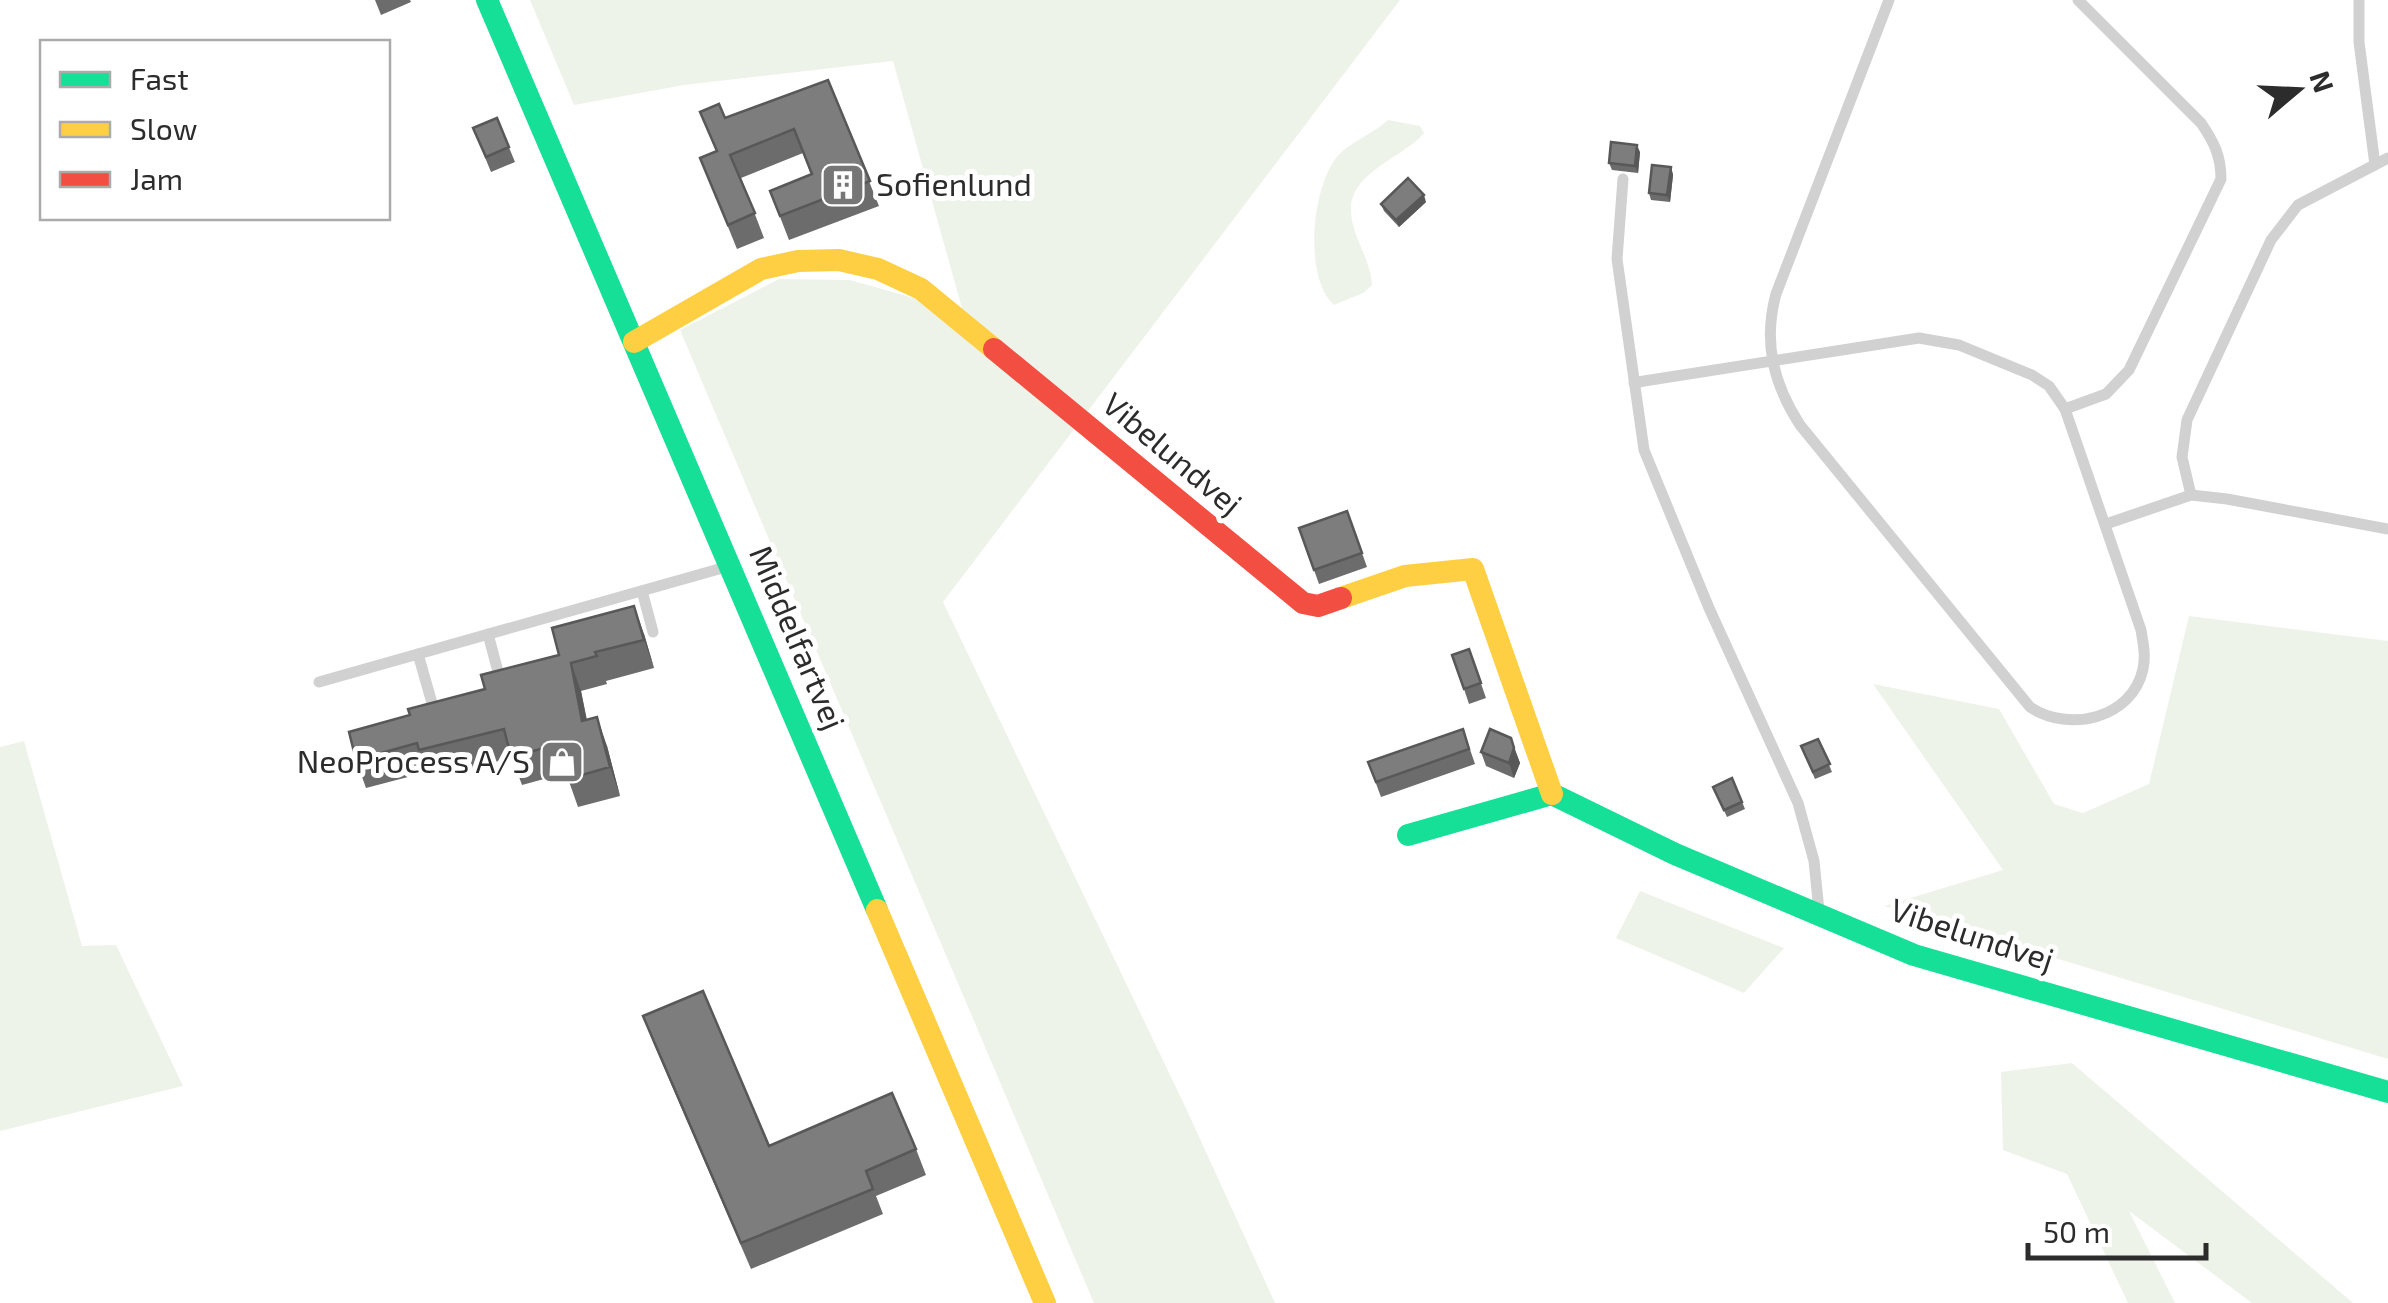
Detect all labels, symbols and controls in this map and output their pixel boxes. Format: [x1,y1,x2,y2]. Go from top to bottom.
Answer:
legend [40,40,390,220]
north arrow [2248,40,2348,140]
text: Fast [130,60,189,96]
text: N [2303,66,2342,97]
text: Slow [130,110,197,146]
text: Jam [130,160,183,196]
building icon: Sofienlund [820,162,866,208]
place label: Sofienlund [876,164,1032,202]
street label: Vibelundvej [1096,383,1250,522]
street label: Middelfartvej [742,540,855,735]
shop icon: NeoProcess A/S [539,739,585,785]
place label: NeoProcess A/S [297,741,530,779]
street label: Vibelundvej [1886,889,2059,978]
scale bar [2028,1198,2206,1260]
text: 50 m [2043,1213,2110,1249]

